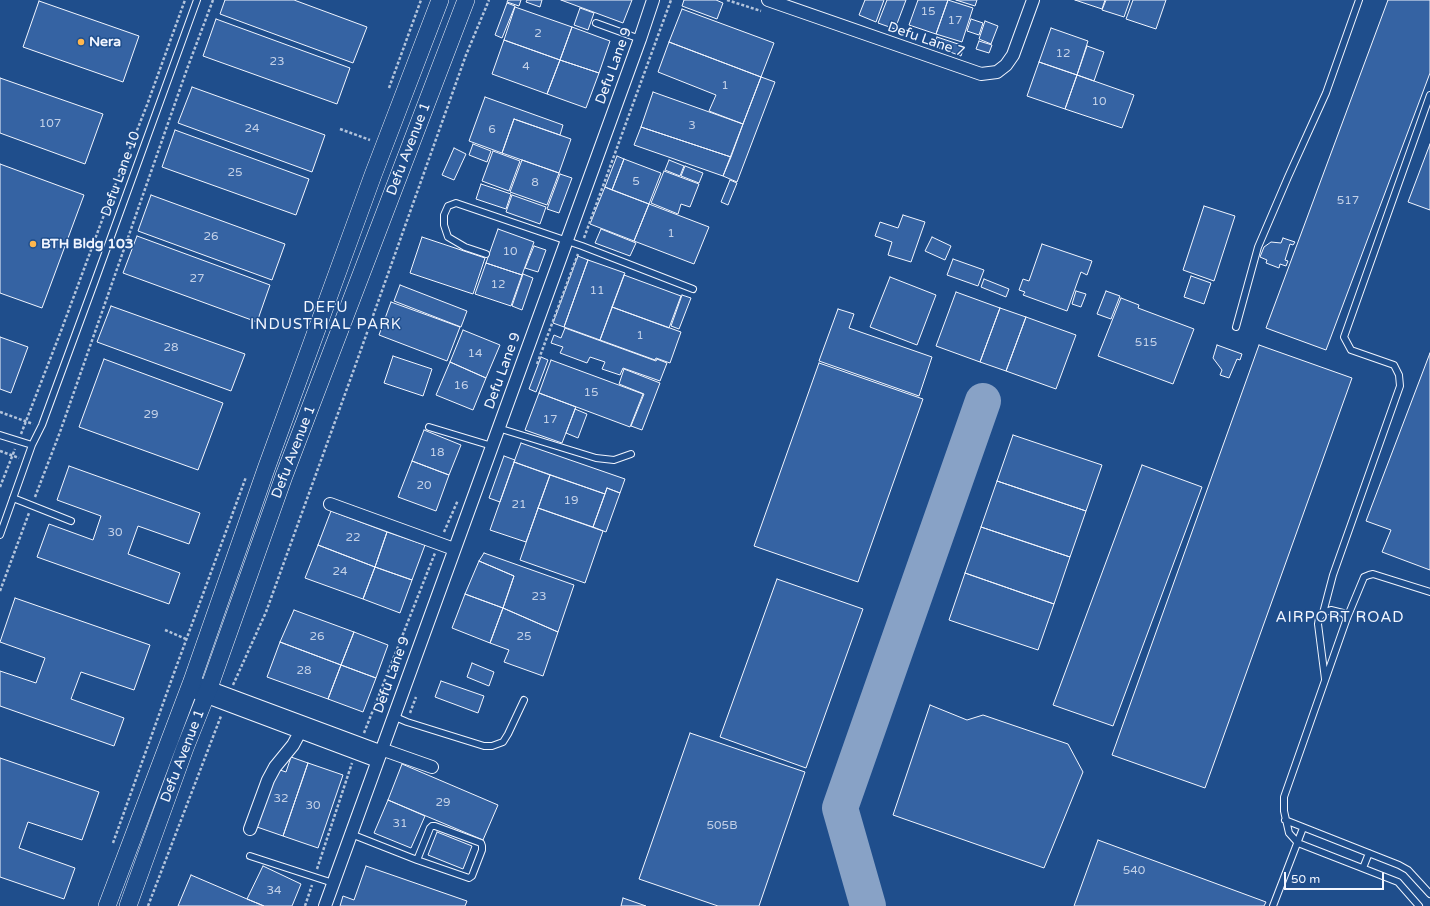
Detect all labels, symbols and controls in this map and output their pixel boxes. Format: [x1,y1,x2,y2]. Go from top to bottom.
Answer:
house number: 15 [920,5,936,19]
house number: 17 [947,14,963,28]
street label: Defu Lane 7 [885,19,967,61]
street label: Defu Lane 9 [592,25,636,107]
house number: 2 [534,27,542,41]
place label: Nera [89,34,121,50]
marker: Nera [76,37,86,47]
house number: 12 [1055,47,1071,61]
house number: 23 [269,55,285,69]
house number: 4 [522,60,530,74]
house number: 1 [721,79,729,93]
house number: 10 [1091,95,1107,109]
street label: Defu Avenue 1 [384,100,434,198]
house number: 107 [39,117,61,131]
house number: 3 [688,119,696,133]
house number: 24 [244,122,260,136]
house number: 6 [488,123,496,137]
street label: Defu Lane 10 [98,129,144,219]
house number: 25 [227,166,243,180]
house number: 5 [632,175,640,189]
house number: 8 [531,176,539,190]
house number: 517 [1337,194,1359,208]
house number: 1 [667,227,675,241]
house number: 26 [203,230,219,244]
place label: BTH Bldg 103 [41,236,134,252]
marker: BTH Bldg 103 [28,239,38,249]
house number: 10 [502,245,518,259]
house number: 27 [189,272,205,286]
house number: 12 [490,278,506,292]
house number: 11 [589,284,605,298]
district label: DEFU INDUSTRIAL PARK [250,299,402,334]
house number: 1 [636,329,644,343]
street label: Defu Lane 9 [481,330,525,412]
house number: 515 [1135,336,1157,350]
house number: 28 [163,341,179,355]
house number: 14 [467,347,483,361]
house number: 16 [453,379,469,393]
house number: 15 [583,386,599,400]
street label: Defu Avenue 1 [269,403,319,501]
house number: 29 [143,408,159,422]
house number: 17 [542,413,558,427]
house number: 18 [429,446,445,460]
house number: 20 [416,479,432,493]
house number: 19 [563,494,579,508]
house number: 21 [511,498,527,512]
house number: 30 [107,526,123,540]
house number: 22 [345,531,361,545]
house number: 24 [332,565,348,579]
house number: 23 [531,590,547,604]
district label: AIRPORT ROAD [1275,609,1405,627]
house number: 26 [309,630,325,644]
house number: 25 [516,630,532,644]
street label: Defu Lane 9 [370,634,414,716]
house number: 28 [296,664,312,678]
street label: Defu Avenue 1 [158,707,208,805]
house number: 32 [273,792,289,806]
house number: 29 [435,796,451,810]
house number: 30 [305,799,321,813]
house number: 31 [392,817,408,831]
house number: 505B [707,819,737,833]
house number: 540 [1123,864,1145,878]
scale bar [1286,864,1386,890]
text: 50 m [1291,872,1320,886]
house number: 34 [266,884,282,898]

